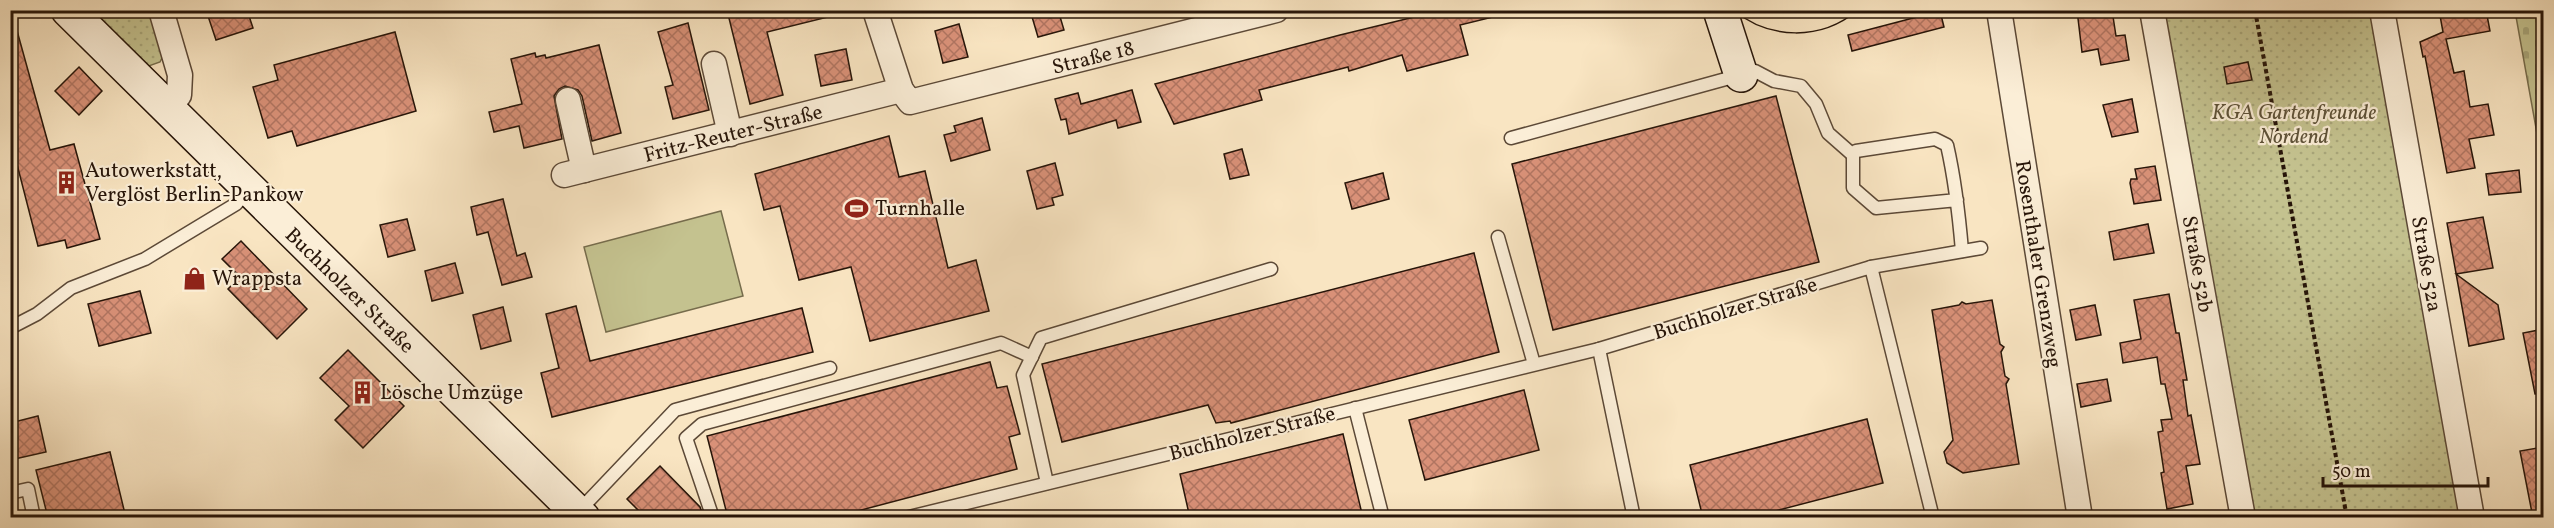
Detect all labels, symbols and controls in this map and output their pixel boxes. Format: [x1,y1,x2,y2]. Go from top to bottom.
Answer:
street label: Straße 18 [1049,34,1138,83]
street label: Fritz-Reuter-Straße [641,98,826,171]
park label: KGA Gartenfreunde Nordend [2212,99,2376,152]
place label: Autowerkstatt, Verglöst Berlin-Pankow [85,157,304,210]
street label: Rosenthaler Grenzweg [2007,158,2068,370]
building icon: Autowerkstatt, Verglöst Berlin-Pankow [54,169,80,195]
sports icon: Turnhalle [844,195,870,221]
place label: Turnhalle [875,195,965,224]
street label: Straße 52b [2174,214,2219,315]
street label: Straße 52a [2403,214,2448,314]
street label: Buchholzer Straße [278,222,420,361]
shop icon: Wrappsta [181,265,207,291]
place label: Wrappsta [212,265,302,294]
street label: Buchholzer Straße [1650,271,1821,348]
building icon: Lösche Umzüge [349,379,375,405]
place label: Lösche Umzüge [380,379,523,408]
street label: Buchholzer Straße [1166,400,1339,469]
scale bar [2323,450,2488,488]
text: 50 m [2332,460,2371,485]

